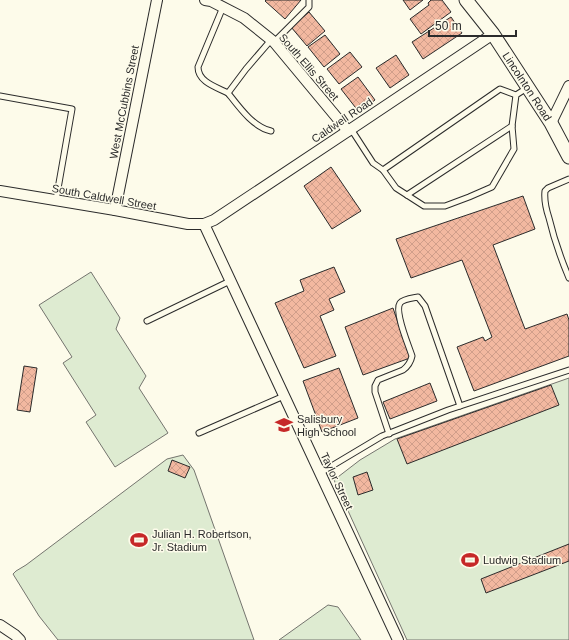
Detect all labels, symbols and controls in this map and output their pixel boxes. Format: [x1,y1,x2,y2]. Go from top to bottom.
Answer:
scale bar [429,12,516,38]
text: 50 m [435,19,462,33]
street label: South Ellis Street [277,31,341,103]
street label: West McCubbins Street [107,44,141,160]
street label: Lincolnton Road [500,50,554,123]
street label: Caldwell Road [309,95,375,145]
street label: South Caldwell Street [51,182,157,212]
place label: Salisbury High School [297,413,356,438]
school or university icon: Salisbury High School [274,415,294,435]
street label: Taylor Street [319,450,355,512]
place label: Julian H. Robertson, Jr. Stadium [152,528,252,553]
sports icon: Julian H. Robertson, Jr. Stadium [129,530,149,550]
sports icon: Ludwig Stadium [460,550,480,570]
place label: Ludwig Stadium [483,554,561,566]

